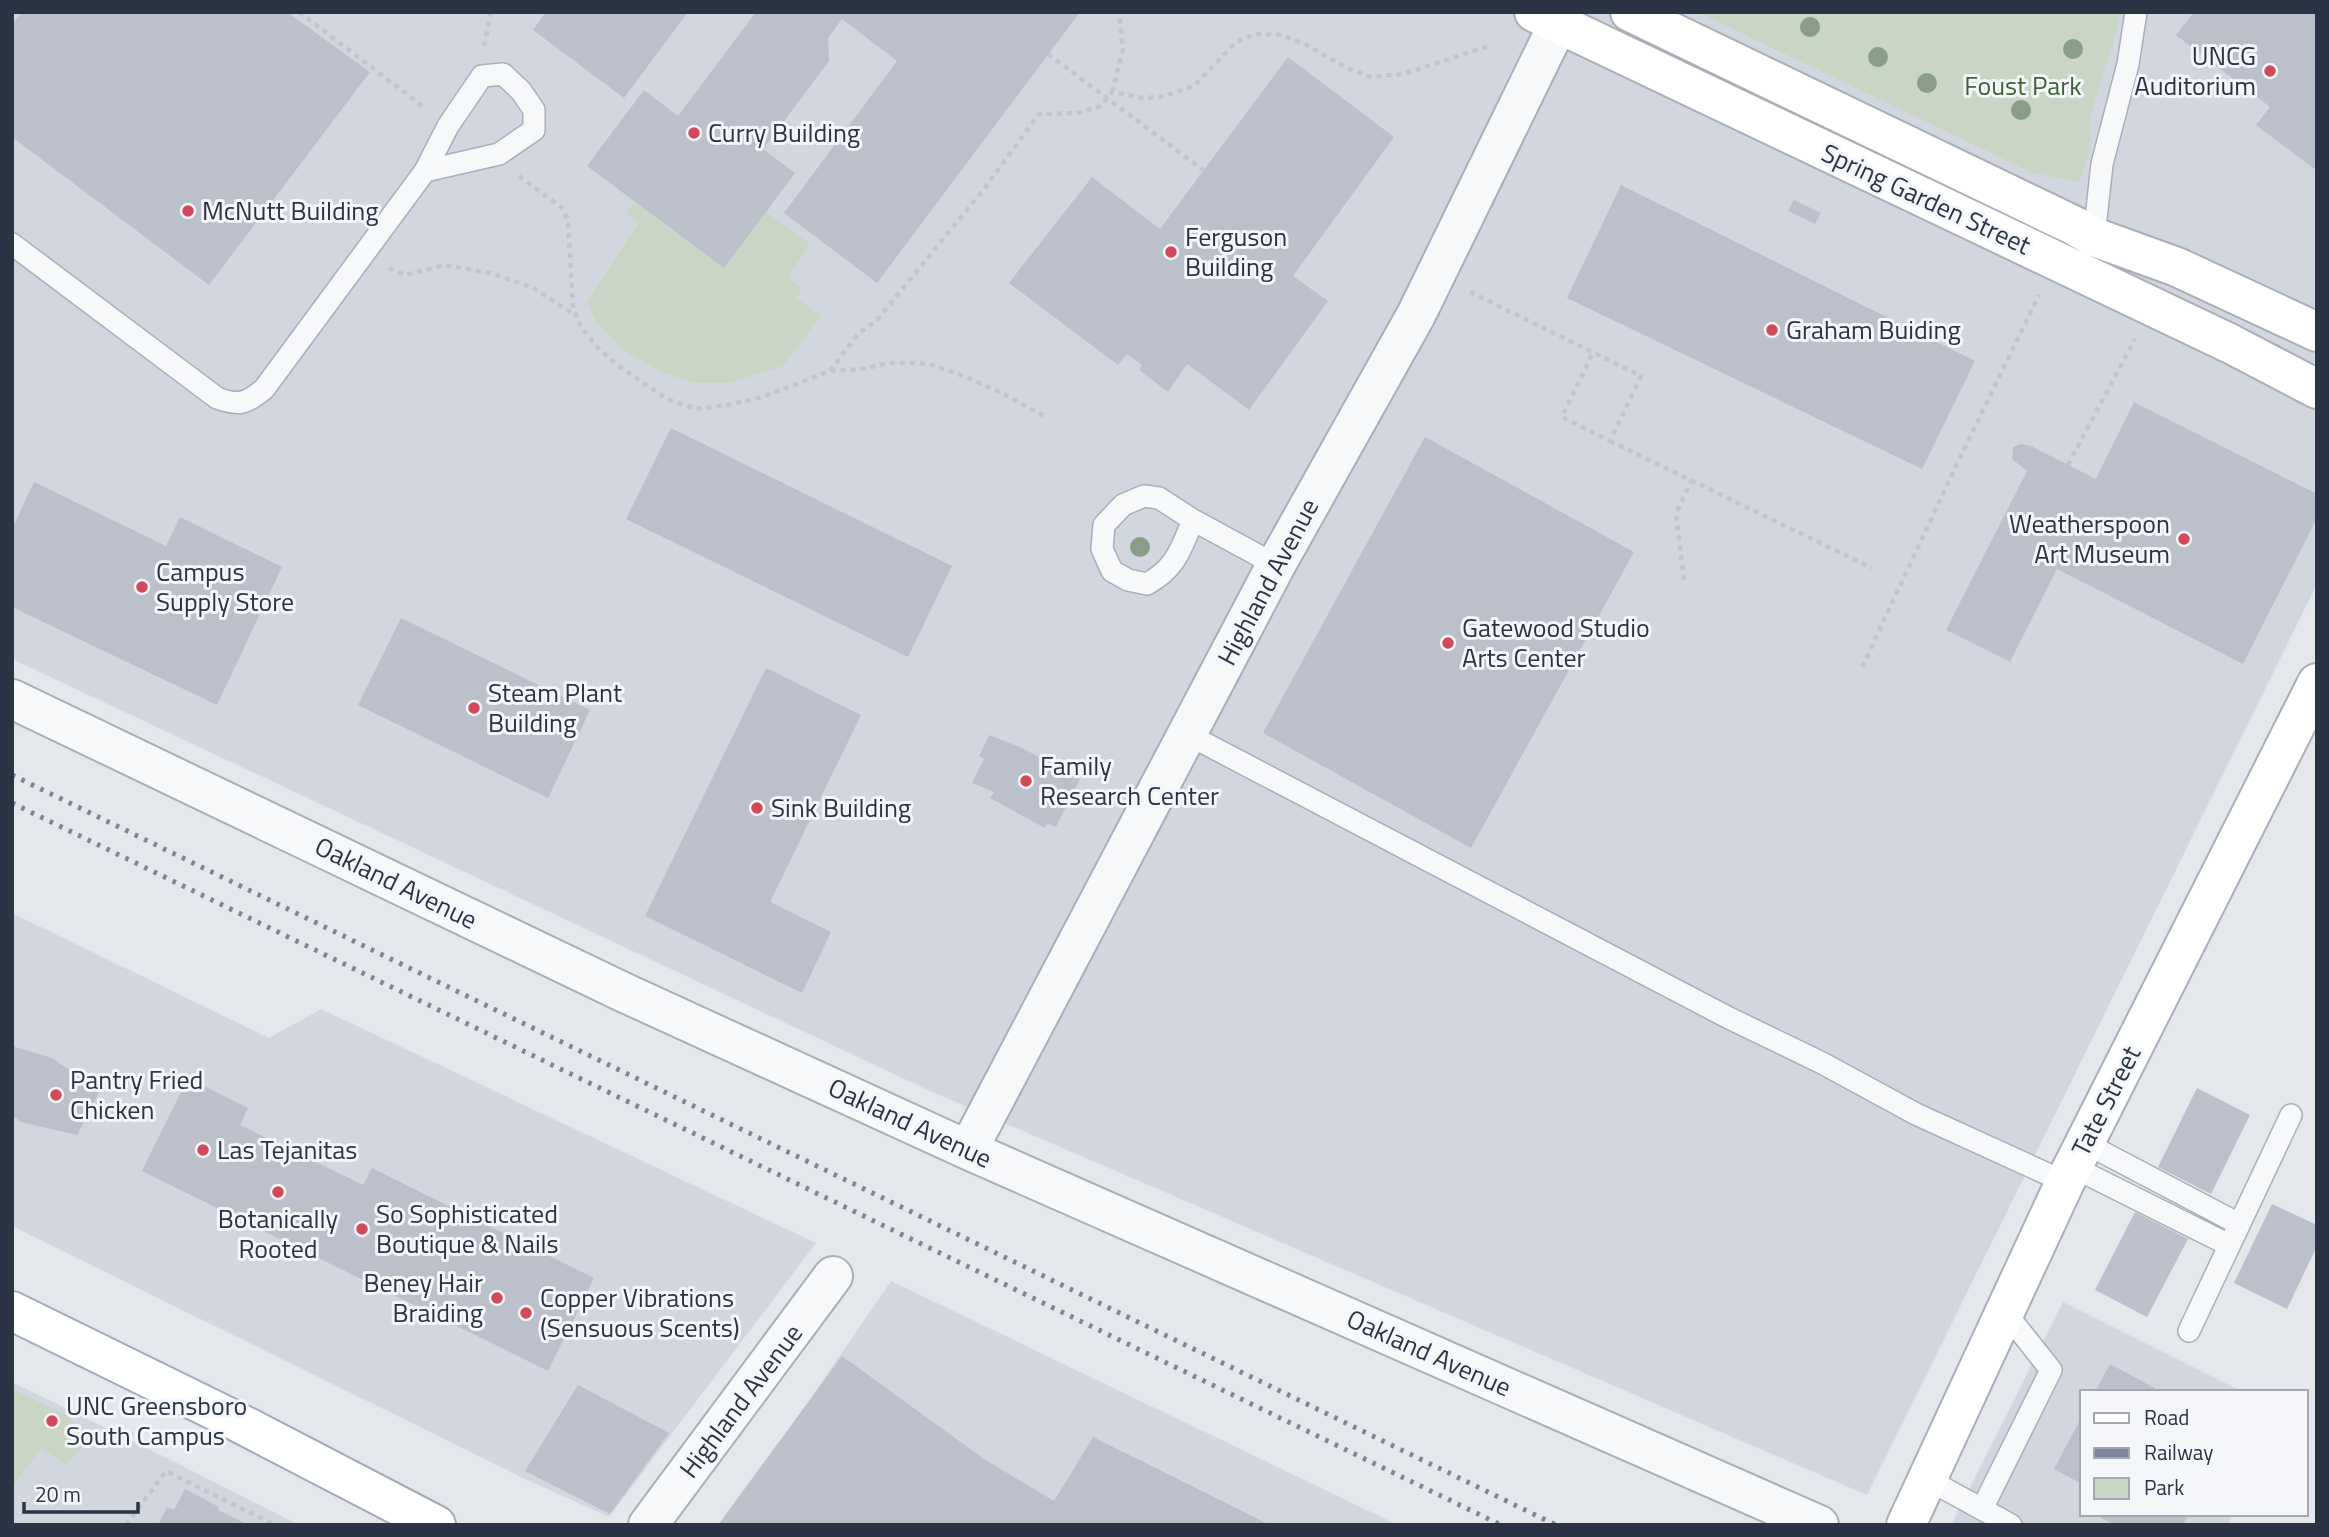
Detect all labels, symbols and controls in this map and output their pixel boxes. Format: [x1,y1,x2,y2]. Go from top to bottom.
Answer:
place label: UNCG Auditorium [2134,36,2256,105]
marker: UNCG Auditorium [2262,63,2278,79]
park label: Foust Park [1964,66,2082,105]
place label: Curry Building [708,113,860,152]
marker: Curry Building [686,125,702,141]
street label: Spring Garden Street [1815,133,2037,264]
place label: McNutt Building [202,191,379,230]
marker: McNutt Building [180,203,196,219]
place label: Ferguson Building [1185,217,1287,286]
marker: Ferguson Building [1163,244,1179,260]
place label: Graham Buiding [1786,310,1961,349]
marker: Graham Buiding [1764,322,1780,338]
street label: Highland Avenue [1207,491,1328,672]
place label: Weatherspoon Art Museum [2009,504,2170,573]
marker: Weatherspoon Art Museum [2176,531,2192,547]
place label: Campus Supply Store [156,552,294,621]
marker: Campus Supply Store [134,579,150,595]
place label: Gatewood Studio Arts Center [1462,608,1650,677]
marker: Gatewood Studio Arts Center [1440,635,1456,651]
place label: Steam Plant Building [488,673,622,742]
marker: Steam Plant Building [466,700,482,716]
place label: Family Research Center [1040,746,1219,815]
marker: Family Research Center [1018,773,1034,789]
place label: Sink Building [771,788,911,827]
marker: Sink Building [749,800,765,816]
street label: Oakland Avenue [308,826,484,939]
street label: Tate Street [2061,1039,2150,1163]
place label: Pantry Fried Chicken [70,1060,203,1129]
street label: Oakland Avenue [822,1068,998,1178]
marker: Pantry Fried Chicken [48,1087,64,1103]
place label: Las Tejanitas [217,1130,357,1169]
marker: Las Tejanitas [195,1142,211,1158]
marker: Botanically Rooted [270,1184,286,1200]
place label: So Sophisticated Boutique & Nails [376,1194,559,1263]
place label: Botanically Rooted [218,1199,338,1268]
marker: So Sophisticated Boutique & Nails [354,1221,370,1237]
place label: Beney Hair Braiding [363,1263,483,1332]
place label: Copper Vibrations (Sensuous Scents) [540,1278,740,1347]
marker: Beney Hair Braiding [489,1290,505,1306]
street label: Oakland Avenue [1341,1299,1518,1406]
marker: Copper Vibrations (Sensuous Scents) [518,1305,534,1321]
street label: Highland Avenue [670,1315,812,1486]
place label: UNC Greensboro South Campus [66,1386,247,1455]
legend [2080,1390,2308,1516]
text: Road [2144,1401,2189,1433]
marker: UNC Greensboro South Campus [44,1413,60,1429]
text: Railway [2144,1436,2213,1468]
scale bar [24,1470,138,1514]
text: Park [2144,1471,2184,1503]
text: 20 m [35,1478,81,1510]

